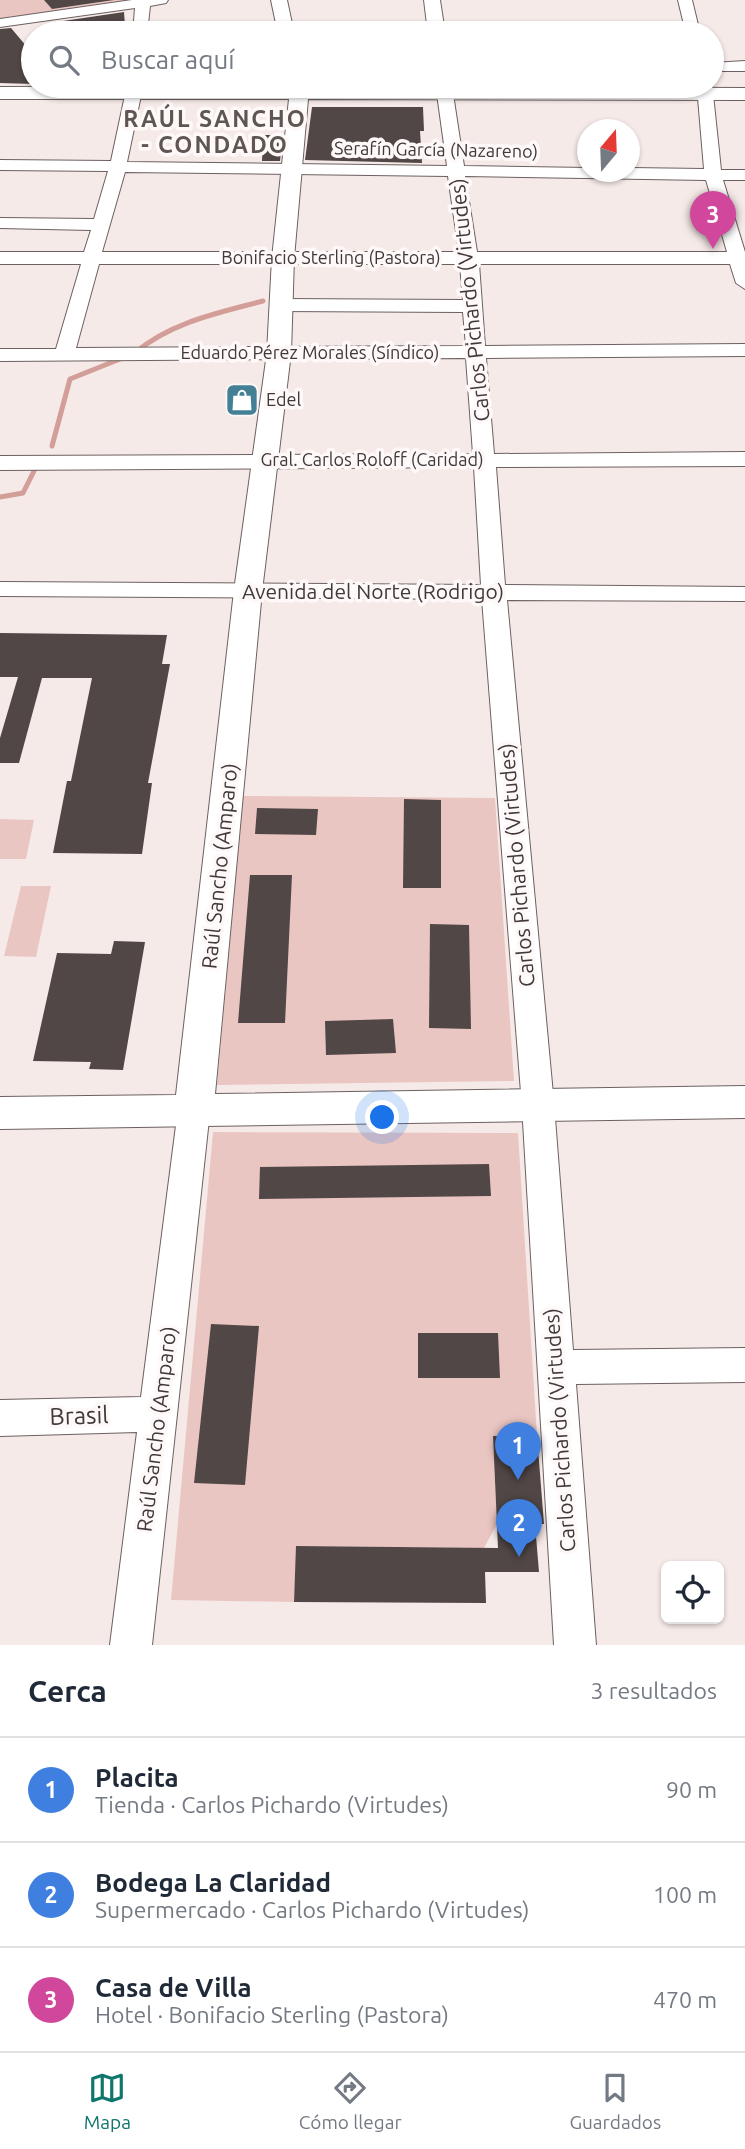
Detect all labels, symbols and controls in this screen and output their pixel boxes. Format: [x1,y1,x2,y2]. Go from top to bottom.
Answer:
search box [21,21,724,98]
icon: search [45,41,83,79]
text: Buscar aquí [101,45,235,74]
district label: RAÚL SANCHO - CONDADO [123,103,307,157]
north arrow [577,119,640,182]
street label: Serafín García (Nazareno) [334,137,538,162]
street label: Carlos Pichardo (Virtudes) [444,177,494,423]
pin: 3 [690,191,736,249]
street label: Bonifacio Sterling (Pastora) [221,247,441,268]
street label: Eduardo Pérez Morales (Síndico) [180,342,440,363]
shop icon: Edel [223,381,261,419]
place label: Edel [266,389,301,409]
street label: Gral. Carlos Roloff (Caridad) [260,449,484,470]
street label: Avenida del Norte (Rodrigo) [242,579,504,603]
street label: Carlos Pichardo (Virtudes) [493,742,539,988]
street label: Raúl Sancho (Amparo) [196,762,242,970]
your location [365,1100,399,1134]
street label: Carlos Pichardo (Virtudes) [539,1307,579,1553]
street label: Raúl Sancho (Amparo) [131,1325,181,1533]
street label: Brasil [49,1401,109,1430]
pin: 1 [495,1422,541,1480]
pin: 2 [496,1499,542,1557]
map controls [661,1561,724,1624]
button: locate [661,1561,724,1624]
text: Cerca [28,1674,107,1708]
text: 3 resultados [591,1678,717,1703]
text: Placita [95,1763,179,1792]
text: 1 [45,1777,57,1802]
text: 90 m [666,1777,717,1802]
text: Tienda · Carlos Pichardo (Virtudes) [95,1792,449,1817]
text: Bodega La Claridad [95,1868,331,1897]
text: 2 [45,1882,57,1907]
text: 100 m [653,1882,717,1907]
text: Supermercado · Carlos Pichardo (Virtudes) [95,1897,530,1922]
text: Casa de Villa [95,1973,252,2002]
text: 3 [45,1987,57,2012]
text: 470 m [653,1987,717,2012]
text: Hotel · Bonifacio Sterling (Pastora) [95,2002,449,2027]
tab: Mapa [84,2069,131,2133]
tab: Cómo llegar [299,2069,402,2133]
tab: Guardados [569,2069,661,2133]

